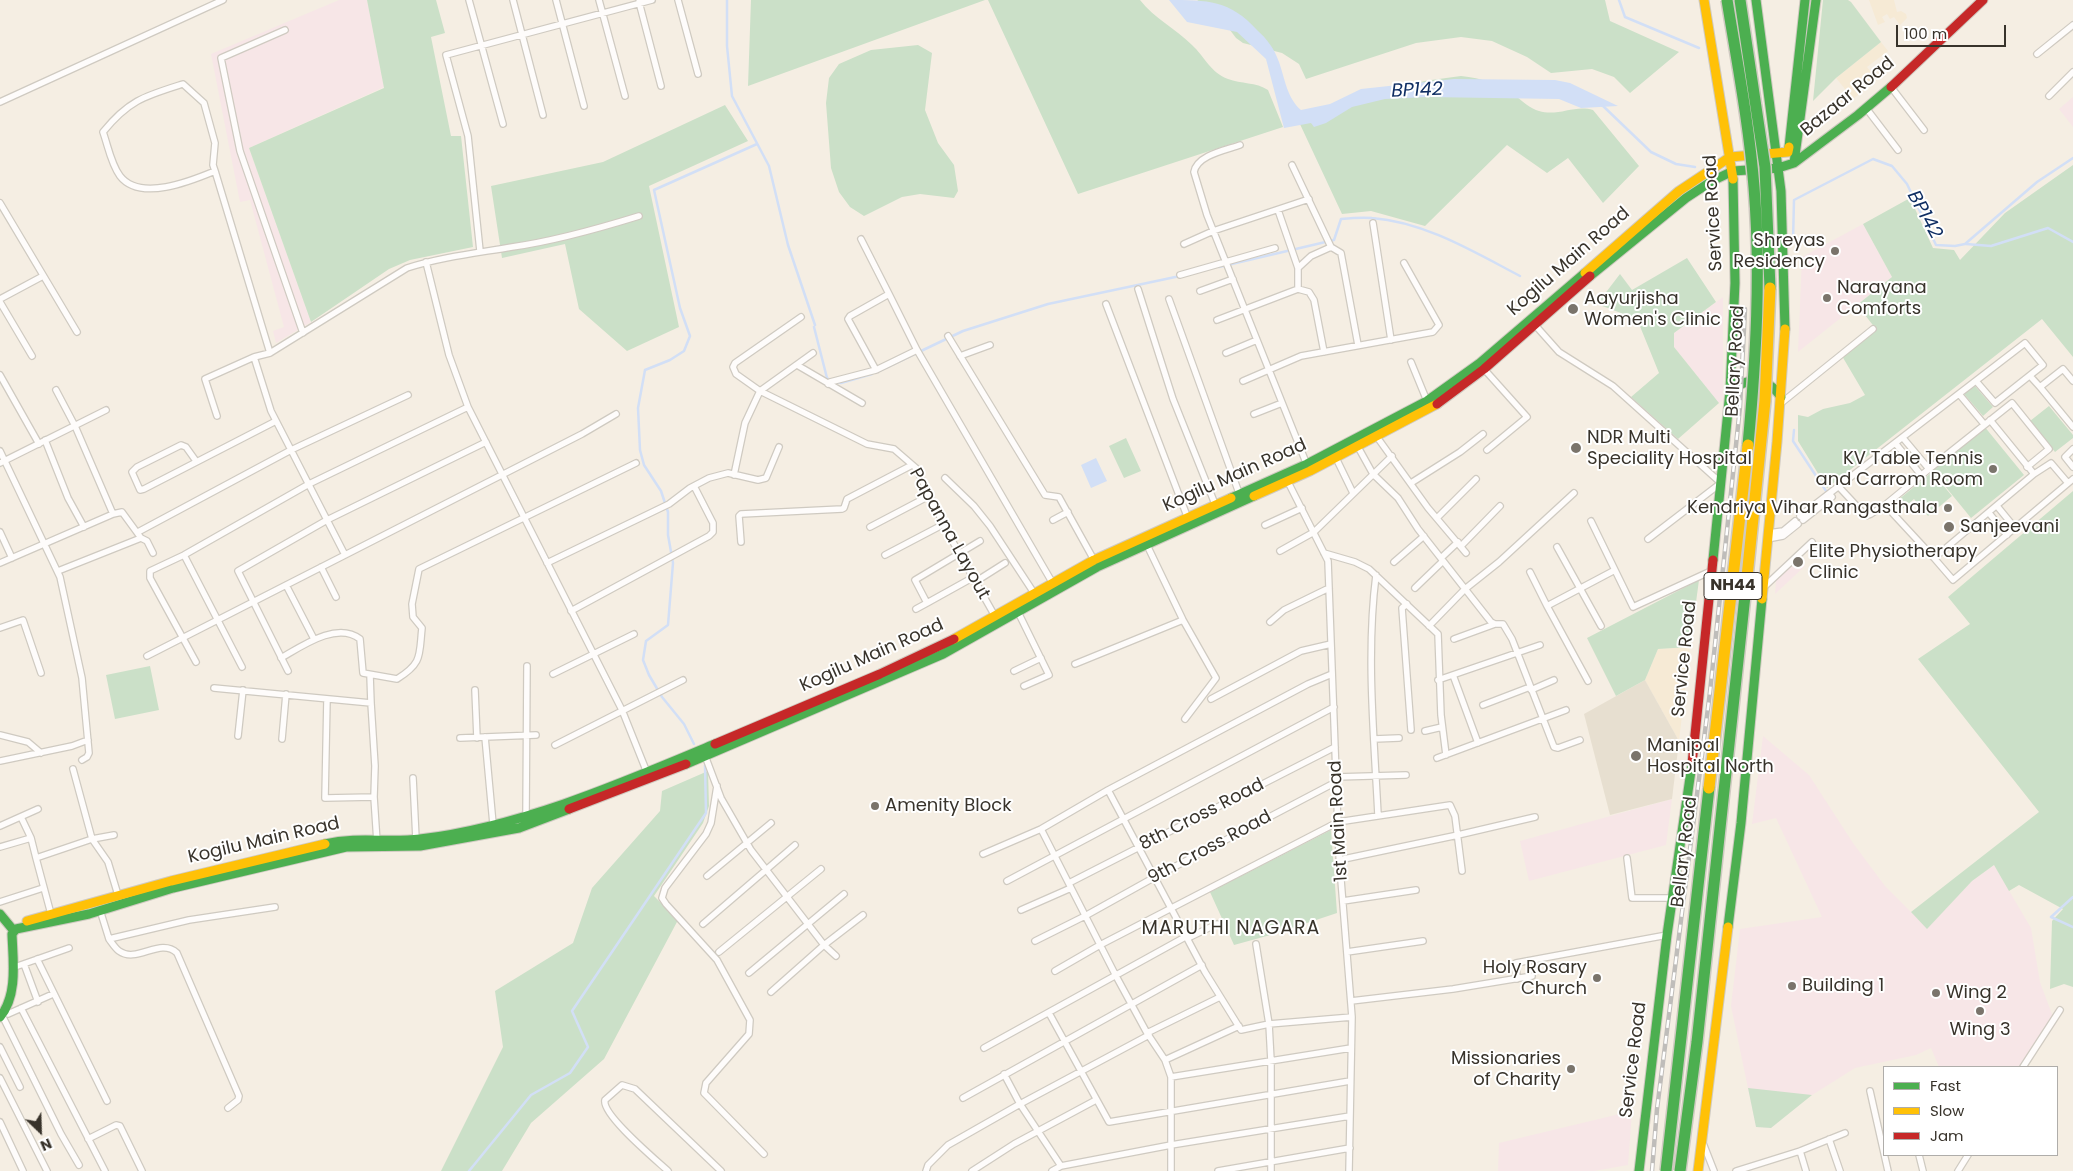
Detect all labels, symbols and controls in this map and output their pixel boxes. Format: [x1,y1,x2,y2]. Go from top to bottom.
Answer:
scale bar [1898,15,2008,47]
text: 100 m [1904,23,1947,44]
street label: Bazaar Road [1797,53,1899,141]
water label: BP142 [1391,79,1443,103]
street label: Service Road [1700,154,1728,272]
water label: BP142 [1902,187,1946,243]
street label: Kogilu Main Road [1503,203,1635,321]
place label: Shreyas Residency [1733,230,1825,272]
marker: Shreyas Residency [1829,245,1841,257]
place label: Narayana Comforts [1837,277,1927,320]
place label: Aayurjisha Women's Clinic [1584,288,1721,330]
marker: Narayana Comforts [1821,292,1833,304]
marker: Aayurjisha Women's Clinic [1566,302,1580,316]
street label: Bellary Road [1722,305,1750,417]
place label: NDR Multi Speciality Hospital [1587,427,1752,469]
street label: Kogilu Main Road [1160,435,1310,517]
marker: NDR Multi Speciality Hospital [1569,441,1583,455]
place label: KV Table Tennis and Carrom Room [1815,448,1983,490]
marker: KV Table Tennis and Carrom Room [1987,463,1999,475]
street label: Papanna Layout [904,465,994,603]
place label: Kendriya Vihar Rangasthala [1687,497,1938,519]
marker: Kendriya Vihar Rangasthala [1942,502,1954,514]
place label: Sanjeevani [1960,516,2059,538]
marker: Sanjeevani [1942,520,1956,534]
place label: Elite Physiotherapy Clinic [1809,541,1977,584]
marker: Elite Physiotherapy Clinic [1791,555,1805,569]
road number: NH44 [1704,572,1762,600]
street label: Service Road [1668,600,1702,718]
street label: Kogilu Main Road [797,615,947,697]
place label: Manipal Hospital North [1647,735,1774,778]
marker: Manipal Hospital North [1629,749,1643,763]
street label: 1st Main Road [1325,760,1353,882]
street label: 8th Cross Road [1136,774,1268,856]
place label: Amenity Block [885,795,1011,817]
street label: Bellary Road [1667,795,1703,909]
marker: Amenity Block [869,800,881,812]
street label: 9th Cross Road [1145,806,1275,890]
street label: Kogilu Main Road [186,813,342,869]
district label: MARUTHI NAGARA [1140,918,1322,940]
place label: Holy Rosary Church [1483,957,1587,1000]
marker: Holy Rosary Church [1591,972,1603,984]
place label: Building 1 [1802,975,1884,997]
marker: Building 1 [1786,980,1798,992]
place label: Wing 2 [1946,982,2007,1004]
marker: Wing 2 [1930,987,1942,999]
street label: Service Road [1616,1001,1652,1119]
marker: Wing 3 [1974,1005,1986,1017]
place label: Wing 3 [1949,1019,2011,1041]
place label: Missionaries of Charity [1451,1048,1561,1090]
marker: Missionaries of Charity [1565,1063,1577,1075]
legend [1883,1066,2058,1156]
text: Fast [1930,1075,1961,1096]
text: Slow [1930,1100,1964,1121]
north arrow [15,1106,65,1156]
text: Jam [1930,1125,1964,1146]
text: N [37,1133,55,1156]

